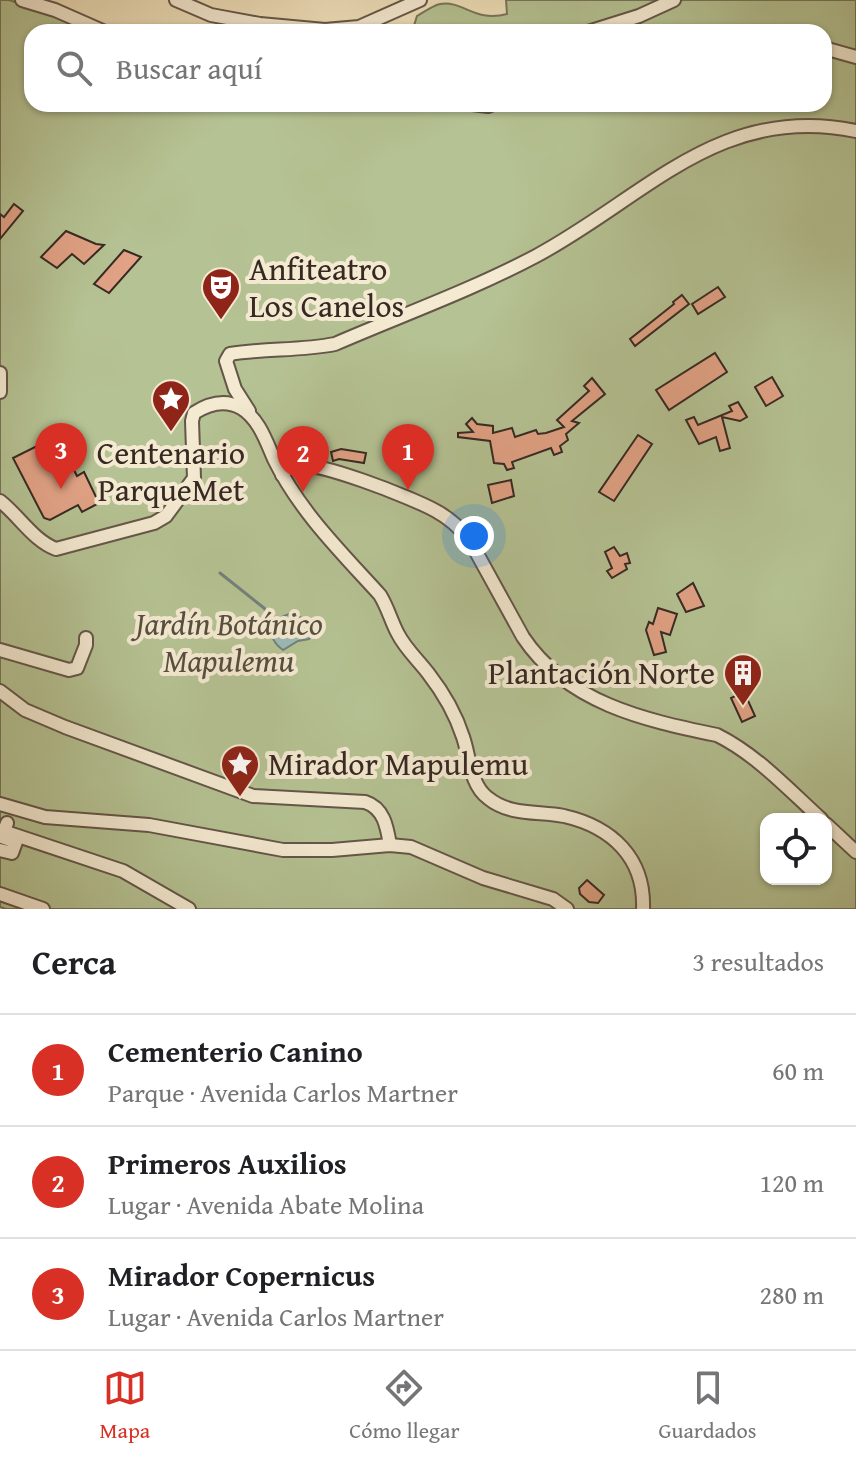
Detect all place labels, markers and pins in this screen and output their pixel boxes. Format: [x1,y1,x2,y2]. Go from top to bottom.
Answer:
place label: Anfiteatro Los Canelos [249,245,404,329]
theatre icon: Anfiteatro Los Canelos [200,266,242,321]
place icon: Centenario ParqueMet [150,378,192,433]
pin: 3 [35,423,87,489]
pin: 1 [382,424,434,490]
pin: 2 [277,426,329,492]
place label: Centenario ParqueMet [97,429,245,513]
place label: Plantación Norte [488,649,715,696]
building icon: Plantación Norte [722,652,764,707]
place label: Mirador Mapulemu [268,740,529,787]
place icon: Mirador Mapulemu [219,743,261,798]

